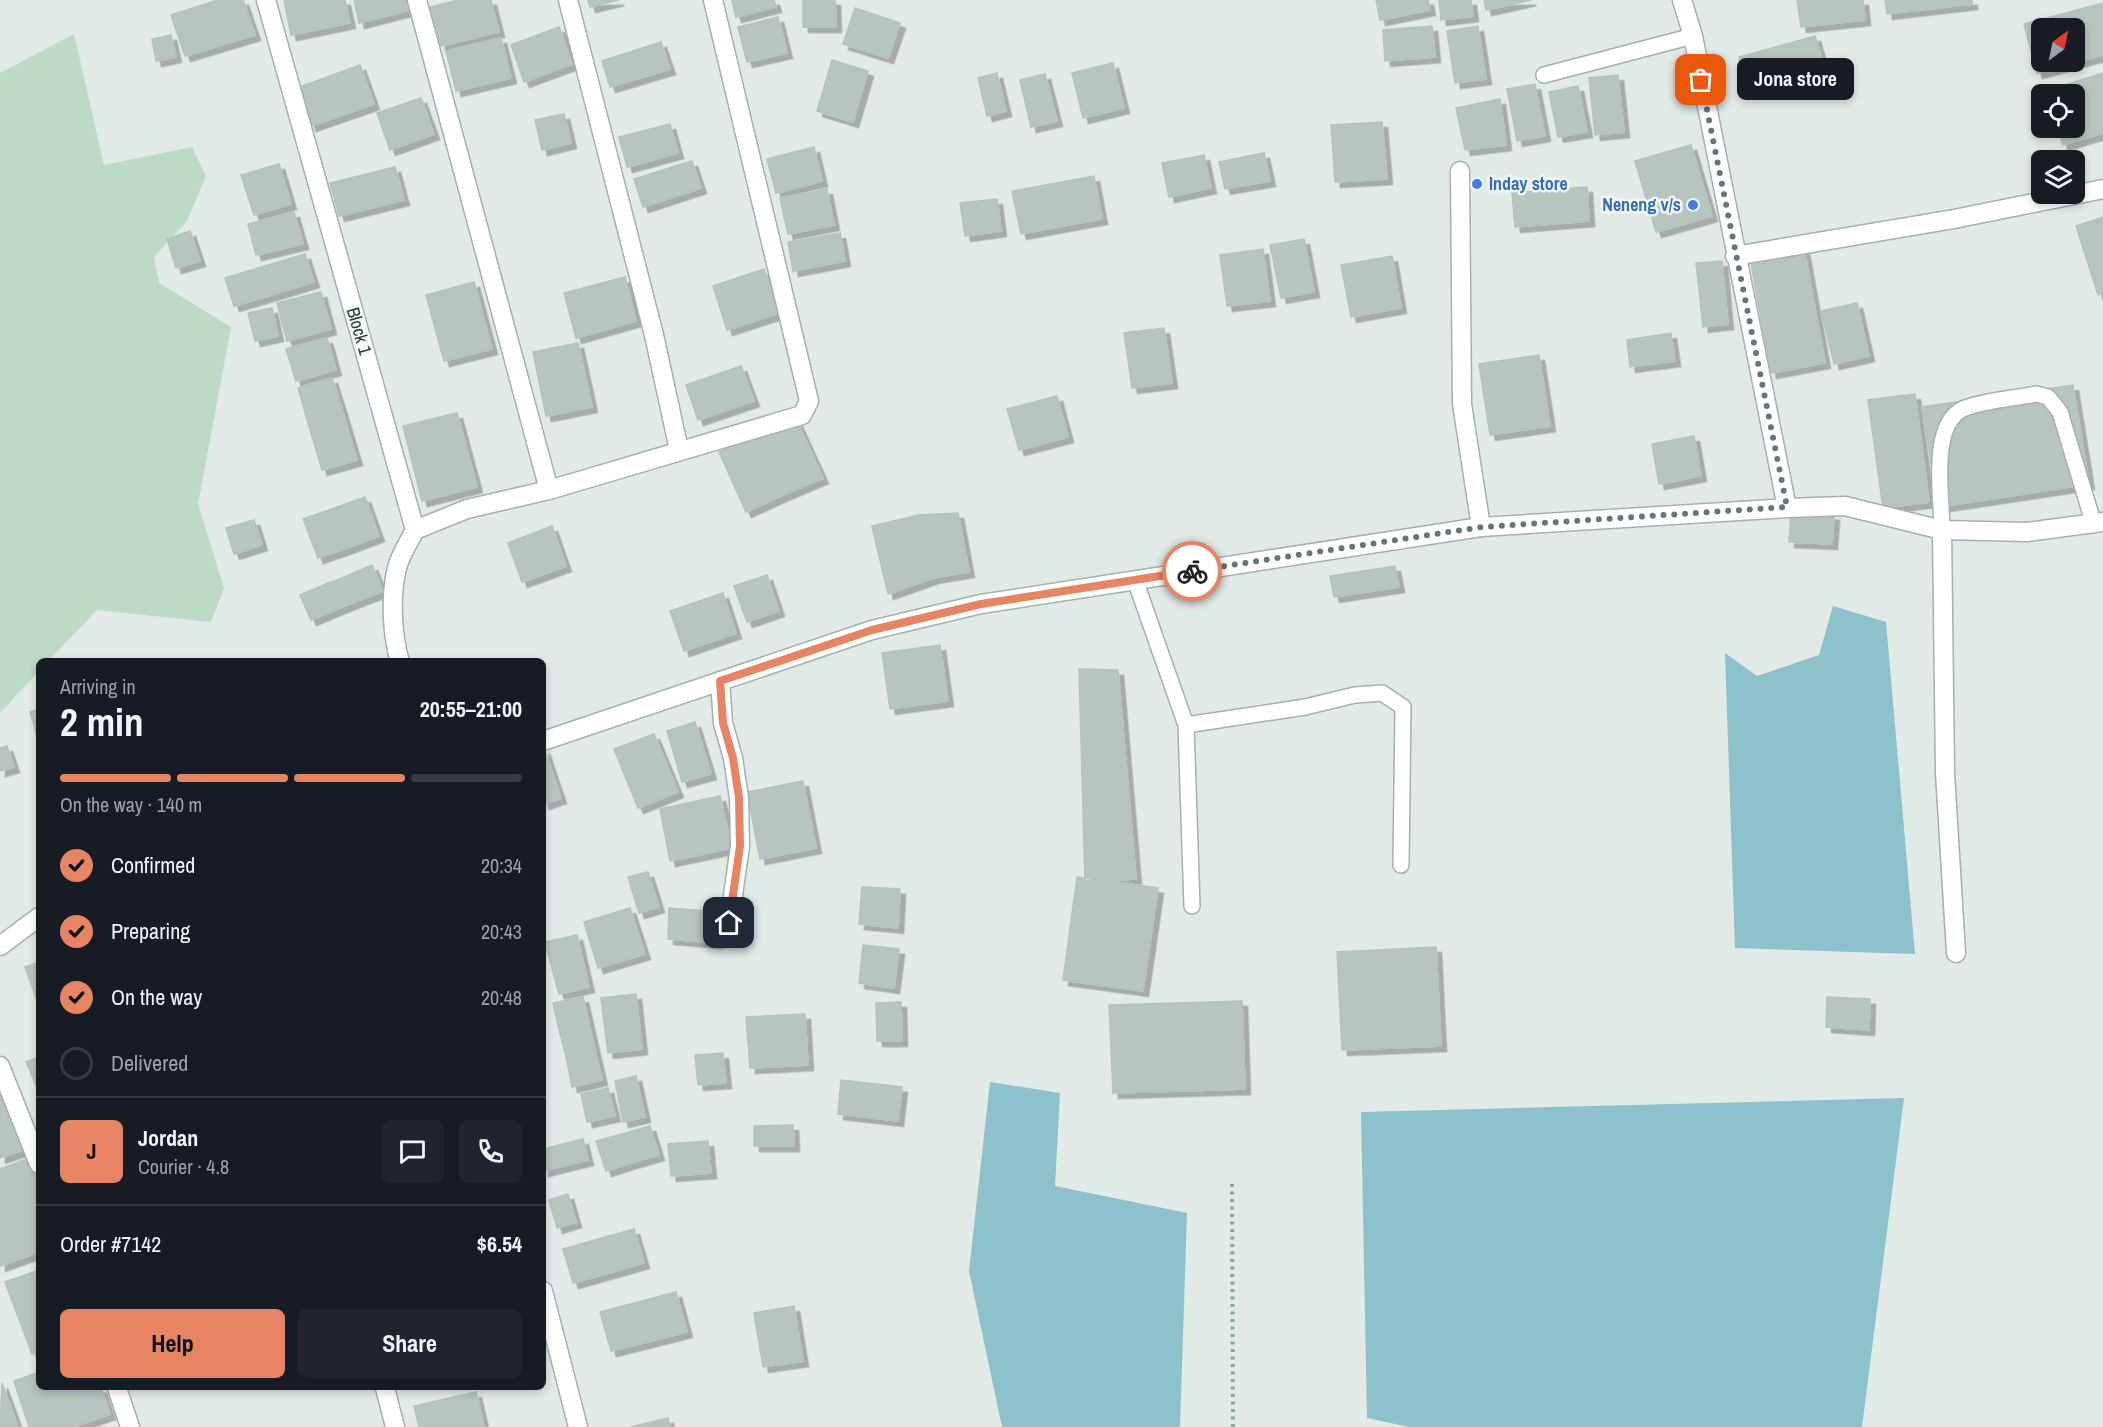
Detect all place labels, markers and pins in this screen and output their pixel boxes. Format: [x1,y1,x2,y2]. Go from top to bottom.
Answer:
pin [1675,54,1726,105]
callout: Jona store [1737,59,1854,101]
place label: Inday store [1489,171,1568,196]
marker: Inday store [1470,177,1484,191]
place label: Neneng v/s [1602,192,1681,217]
marker: Neneng v/s [1686,198,1700,212]
pin [703,897,754,948]

